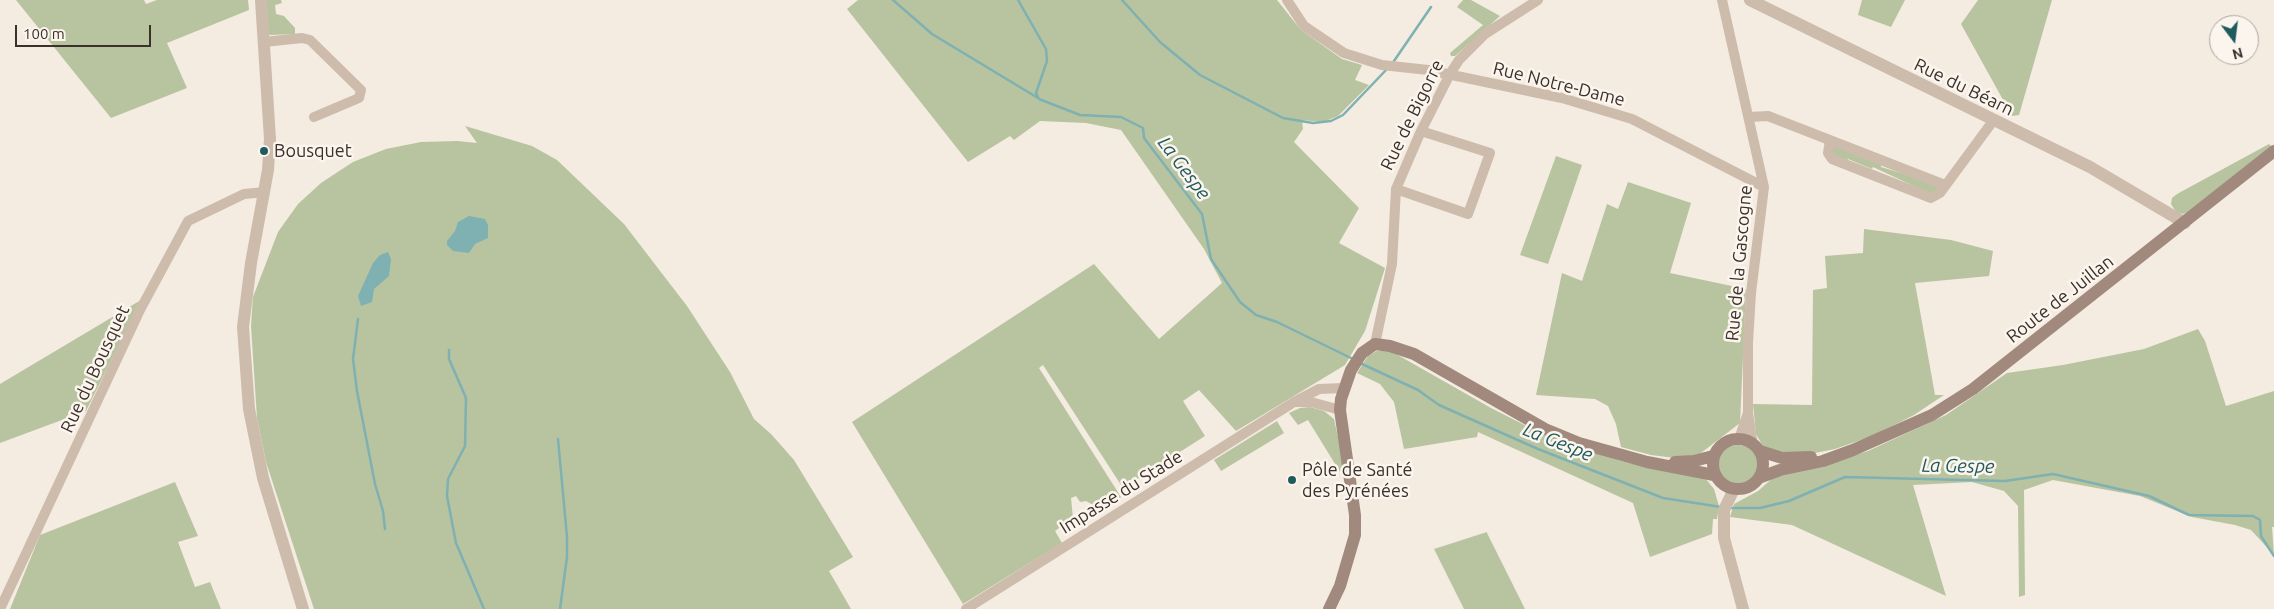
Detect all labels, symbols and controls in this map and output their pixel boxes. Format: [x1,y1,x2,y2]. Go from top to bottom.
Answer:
scale bar [18,15,154,47]
north arrow [2209,15,2259,65]
text: 100 m [23,25,65,42]
text: N [2231,44,2245,63]
street label: Rue du Béarn [1911,54,2017,120]
street label: Rue de Bigorre [1376,56,1448,174]
street label: Rue Notre-Dame [1491,57,1627,111]
water label: La Gespe [1153,132,1215,204]
place label: Bousquet [274,140,352,162]
marker: Bousquet [258,145,270,157]
street label: Rue de la Gascogne [1721,184,1757,342]
street label: Route de Juillan [2002,250,2118,348]
street label: Rue du Bousquet [56,302,134,436]
water label: La Gespe [1520,418,1596,466]
street label: Impasse du Stade [1056,446,1186,538]
water label: La Gespe [1921,454,1995,478]
place label: Pôle de Santé des Pyrénées [1302,459,1412,502]
marker: Pôle de Santé des Pyrénées [1286,474,1298,486]

